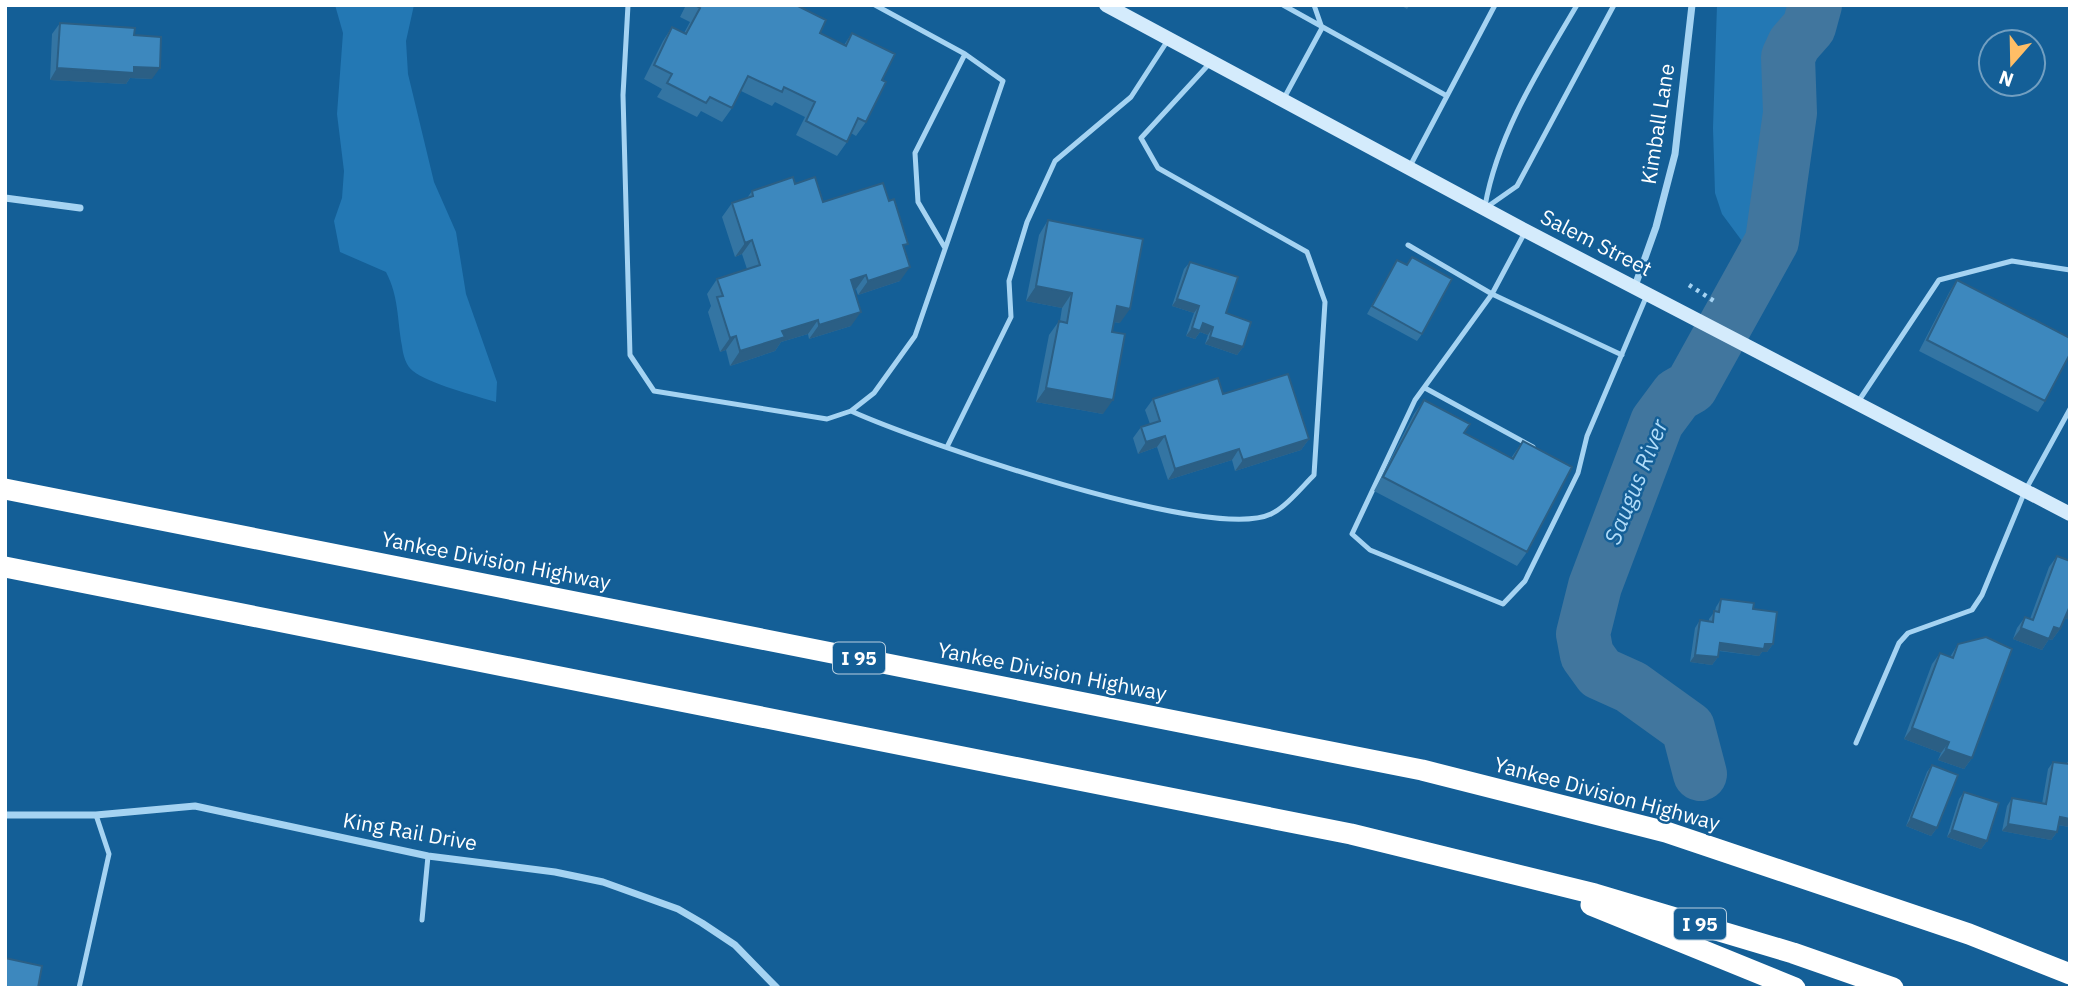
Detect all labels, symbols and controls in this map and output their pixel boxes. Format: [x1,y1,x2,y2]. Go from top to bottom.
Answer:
north arrow [1977,28,2047,98]
street label: Kimball Lane [1634,62,1680,186]
text: N [1996,65,2017,93]
street label: Salem Street [1536,202,1657,282]
water label: Saugus River [1596,414,1674,548]
street label: Yankee Division Highway [379,524,614,596]
street label: Yankee Division Highway [935,635,1170,707]
road number: I 95 [833,642,885,674]
street label: Yankee Division Highway [1491,749,1724,837]
street label: King Rail Drive [341,805,479,857]
road number: I 95 [1674,908,1726,940]

